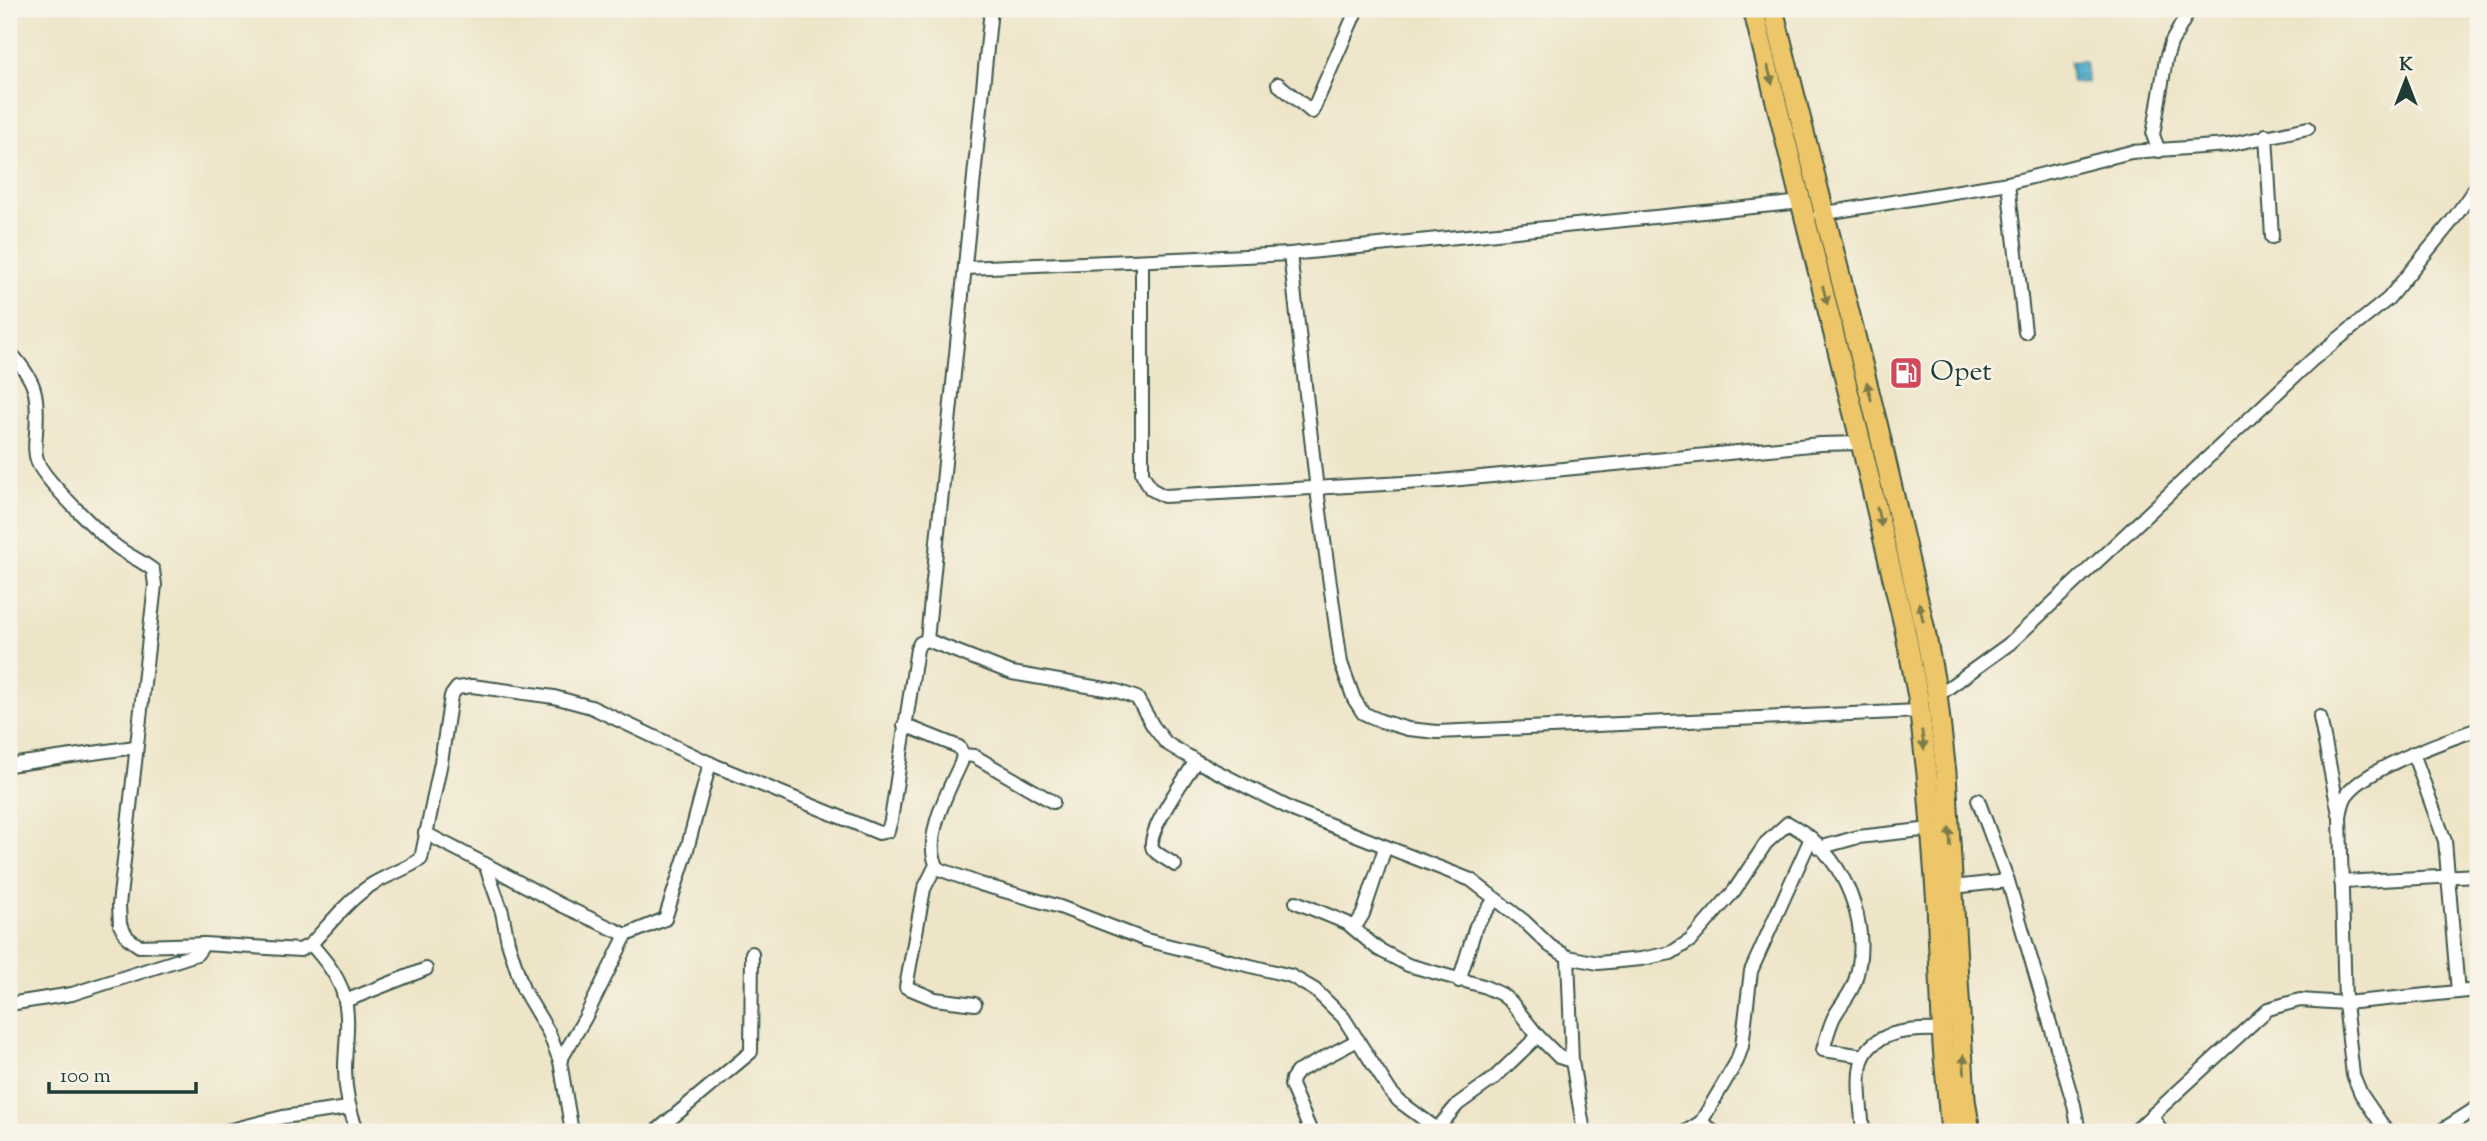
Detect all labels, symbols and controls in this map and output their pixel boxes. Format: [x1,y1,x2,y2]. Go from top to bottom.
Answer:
north arrow [2372,46,2442,116]
text: K [2399,52,2413,79]
one-way arrow [1765,64,1776,86]
one-way arrow [1820,285,1831,307]
place label: Opet [1930,353,1992,393]
fuel station icon: Opet [1887,354,1925,392]
one-way arrow [1863,379,1874,401]
one-way arrow [1873,506,1884,528]
one-way arrow [1915,601,1926,623]
one-way arrow [1917,729,1928,751]
one-way arrow [1945,826,1956,848]
scale bar [49,1050,196,1094]
one-way arrow [1958,1053,1969,1075]
text: 100 m [60,1062,111,1092]

